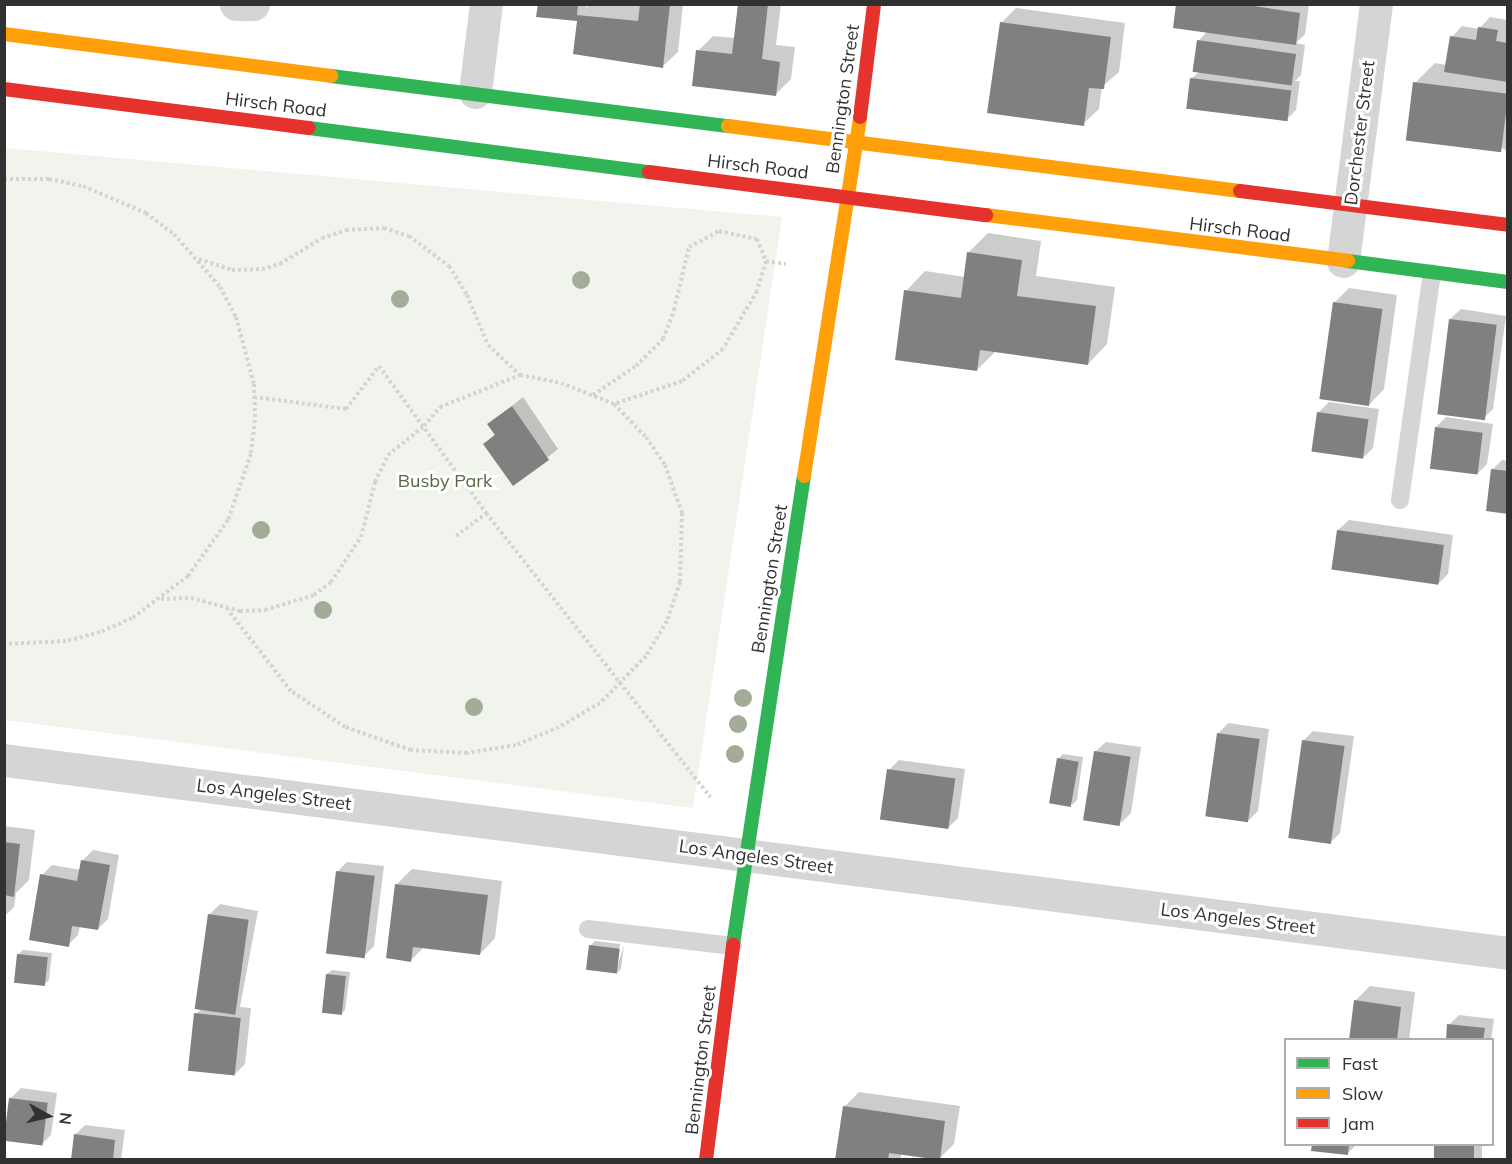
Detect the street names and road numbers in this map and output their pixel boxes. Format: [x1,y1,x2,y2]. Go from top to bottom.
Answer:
street label: Bennington Street [822,23,864,175]
street label: Dorchester Street [1340,60,1380,206]
street label: Hirsch Road [224,88,328,122]
street label: Hirsch Road [706,150,810,184]
street label: Hirsch Road [1188,213,1292,247]
street label: Bennington Street [748,503,792,655]
street label: Los Angeles Street [196,775,352,815]
street label: Los Angeles Street [677,835,835,879]
street label: Los Angeles Street [1160,899,1316,939]
street label: Bennington Street [681,984,721,1136]

